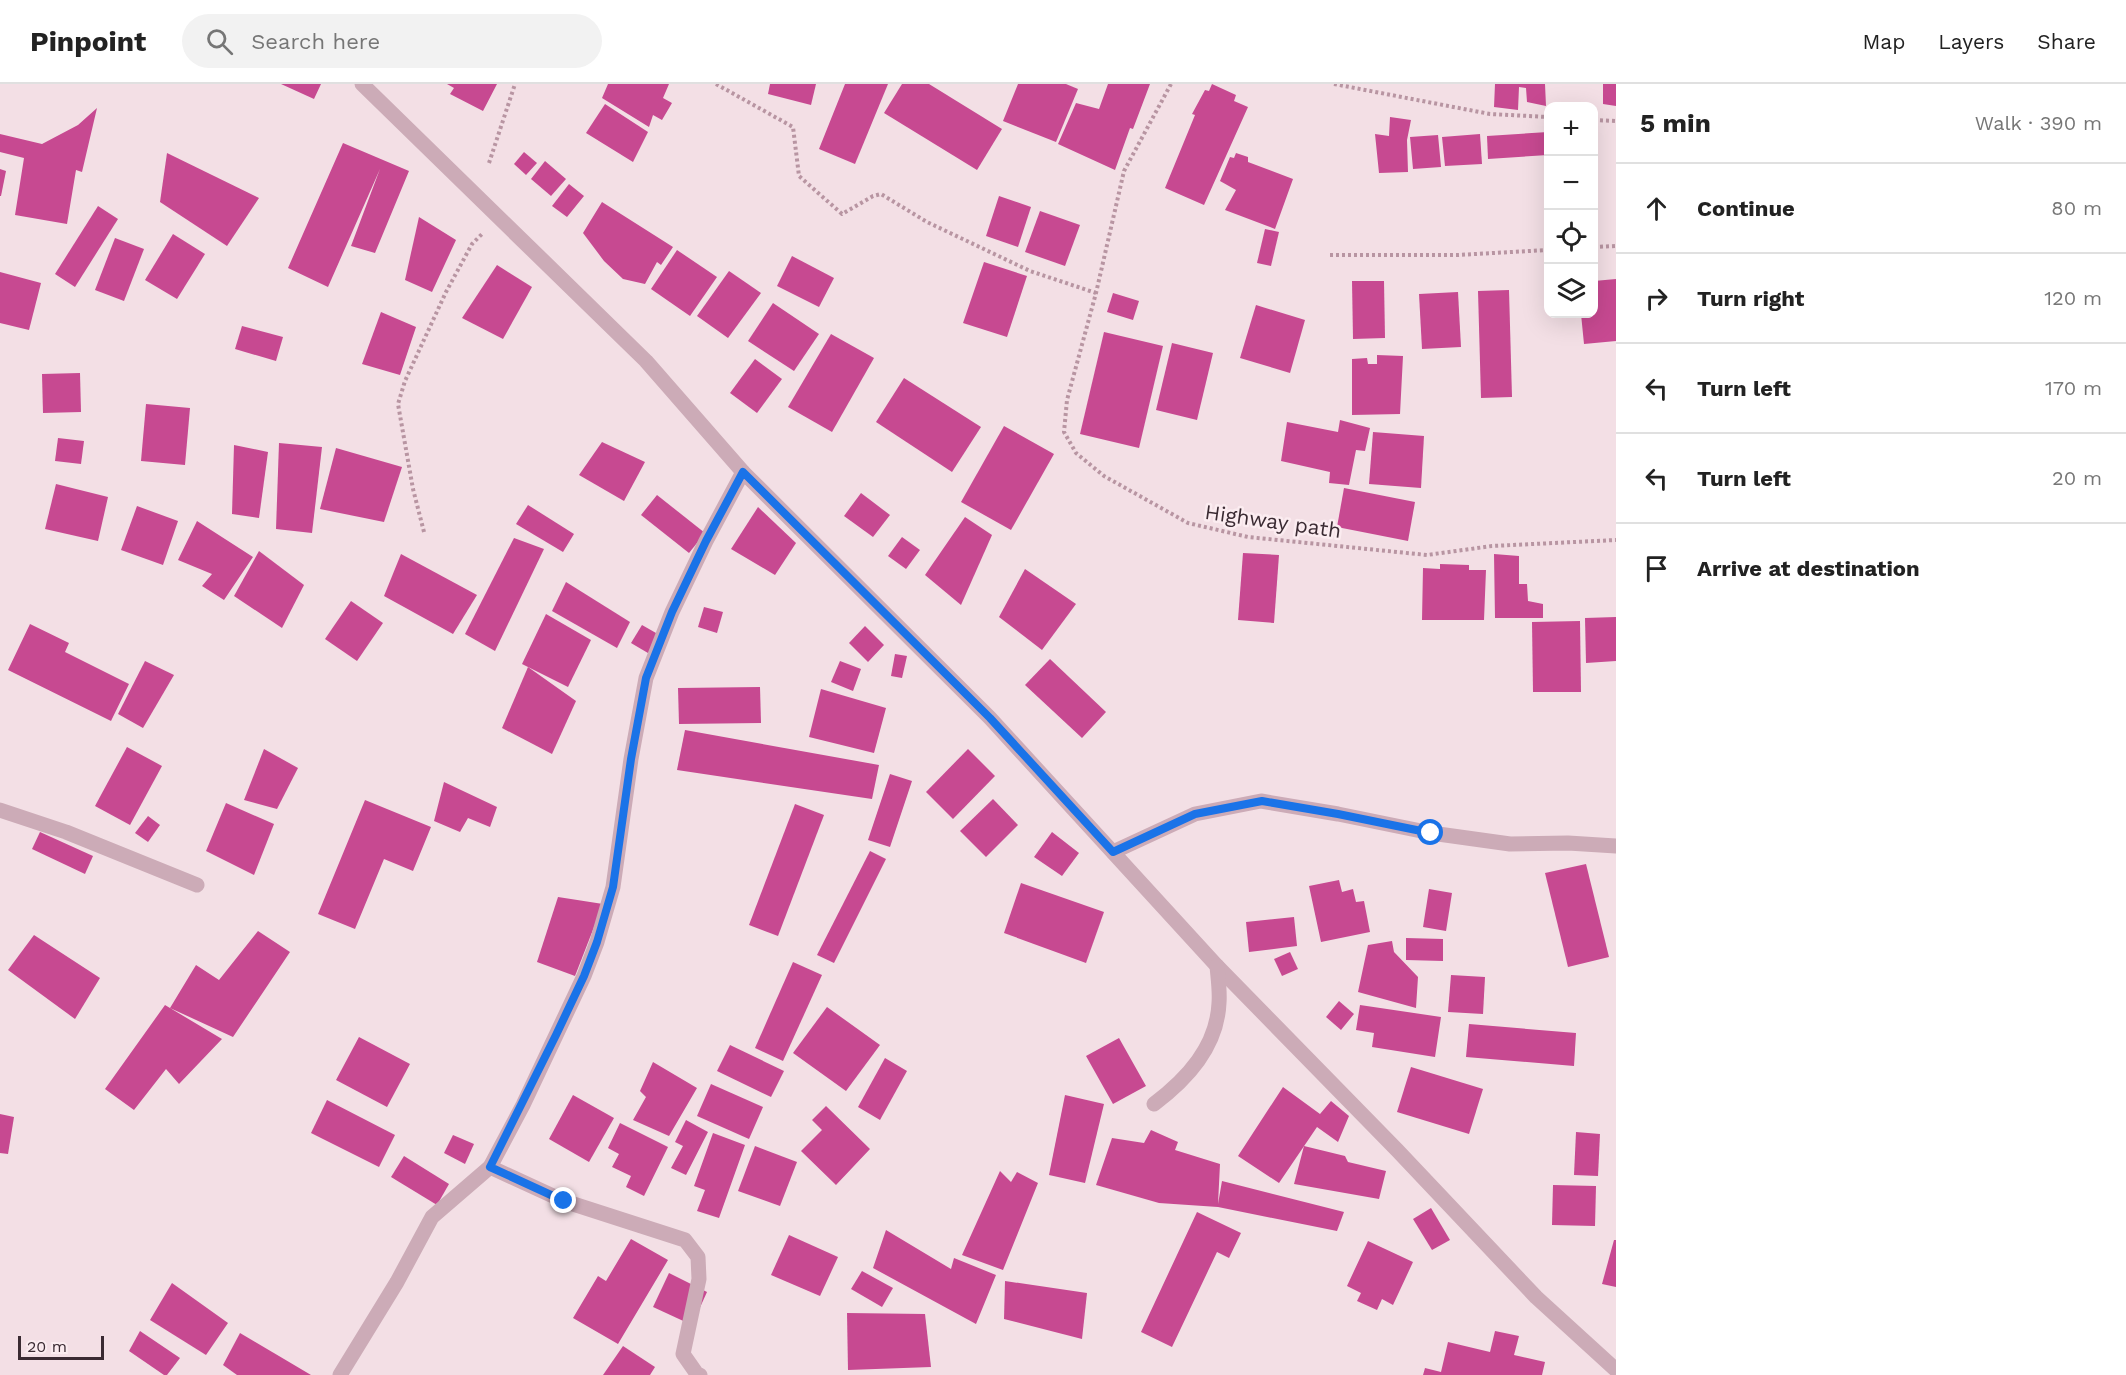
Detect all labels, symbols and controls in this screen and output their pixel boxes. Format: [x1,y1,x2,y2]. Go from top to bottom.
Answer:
search box [182,14,602,68]
text: Pinpoint [30,25,146,58]
icon: search [203,25,236,58]
text: Search here [251,29,380,54]
text: Map [1862,29,1905,54]
text: Layers [1938,29,2004,54]
text: Share [2037,29,2096,54]
map controls [1544,102,1598,318]
button: + [1544,102,1598,156]
text: 5 min [1640,108,1711,138]
text: Walk · 390 m [1975,111,2102,135]
button: − [1544,156,1598,210]
icon: ahead [1640,192,1673,225]
text: Continue [1697,196,1795,221]
text: 80 m [2051,196,2102,220]
button: locate [1544,210,1598,264]
button: layers [1544,264,1598,318]
icon: right [1640,282,1673,315]
text: Turn right [1697,286,1804,311]
text: 120 m [2044,286,2102,310]
icon: left [1640,372,1673,405]
text: Turn left [1697,376,1791,401]
text: 170 m [2045,376,2102,400]
icon: left [1640,462,1673,495]
text: Turn left [1697,466,1791,491]
text: 20 m [2052,466,2102,490]
street label: Highway path [1203,499,1343,543]
icon: arrive [1640,552,1673,585]
text: Arrive at destination [1697,556,1920,581]
route start [1417,819,1443,845]
route end [550,1187,576,1213]
scale bar [18,1333,104,1360]
text: 20 m [27,1337,67,1356]

